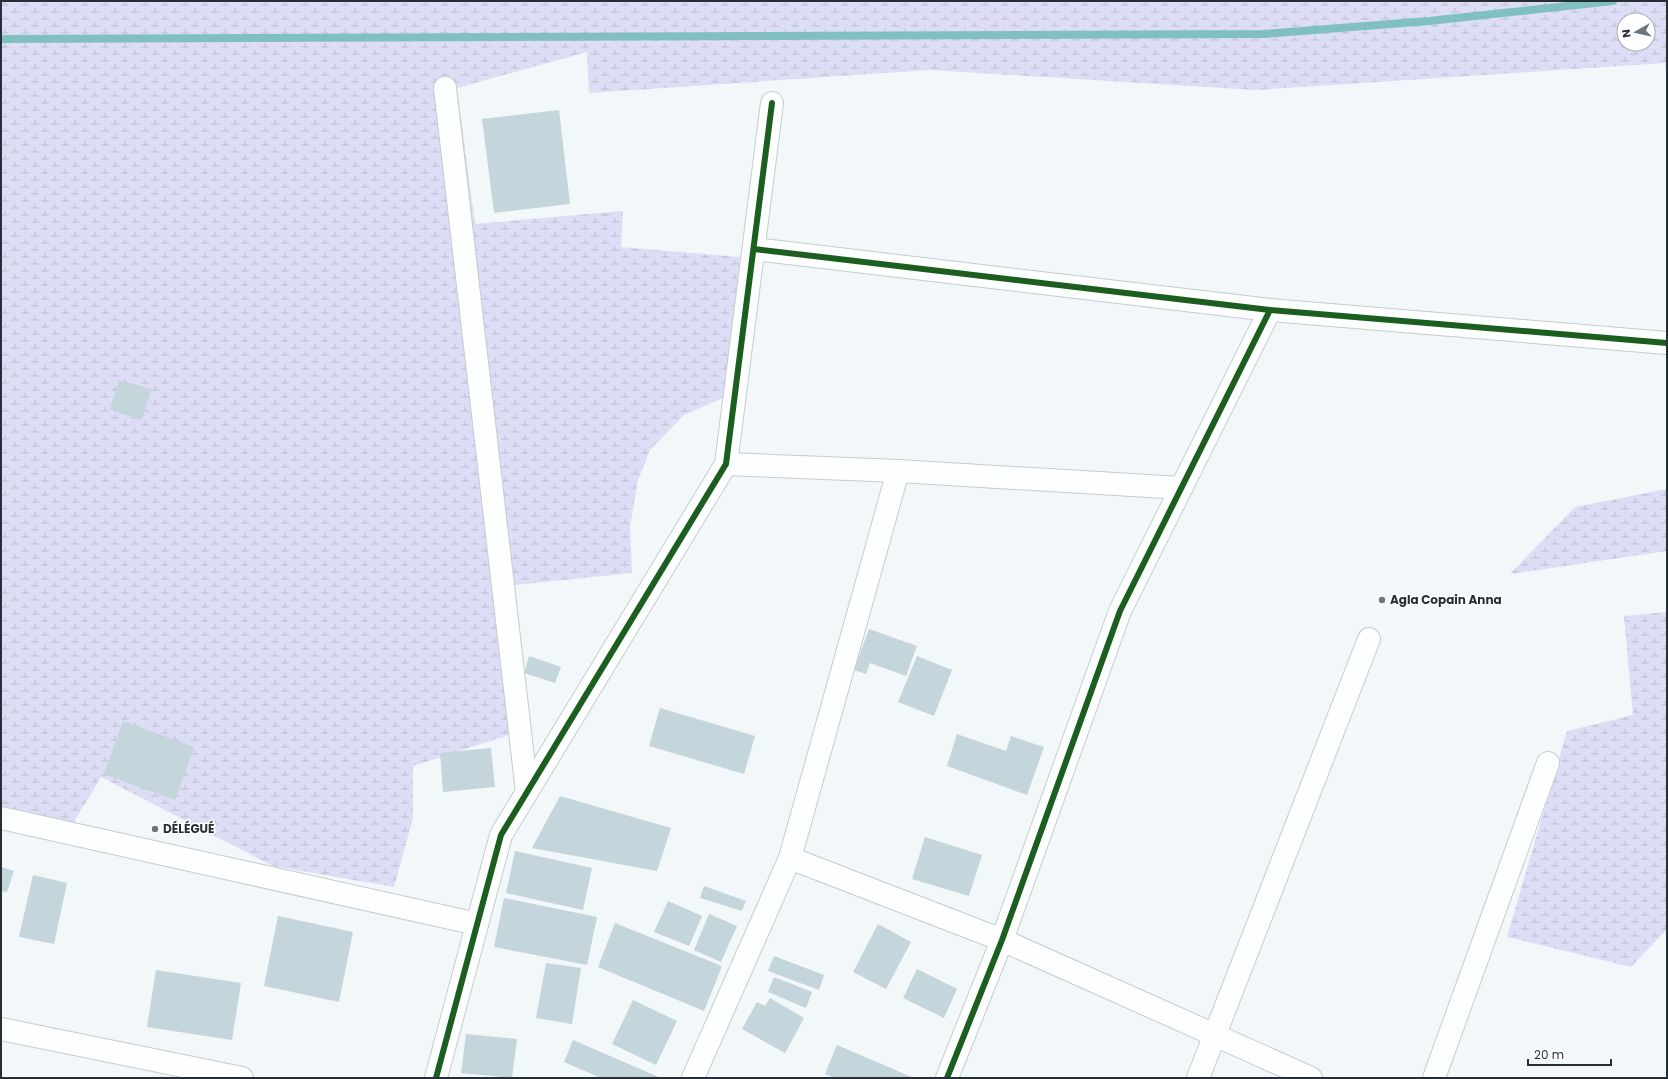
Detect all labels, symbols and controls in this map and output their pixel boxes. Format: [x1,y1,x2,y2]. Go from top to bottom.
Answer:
north arrow [1616,12,1656,52]
text: N [1618,28,1635,39]
place label: Agla Copain Anna [1390,591,1502,608]
marker: Agla Copain Anna [1377,595,1387,605]
place label: DÉLÉGUÉ [163,820,215,837]
marker: DÉLÉGUÉ [150,824,160,834]
scale bar [1528,1041,1611,1067]
text: 20 m [1534,1046,1564,1063]

